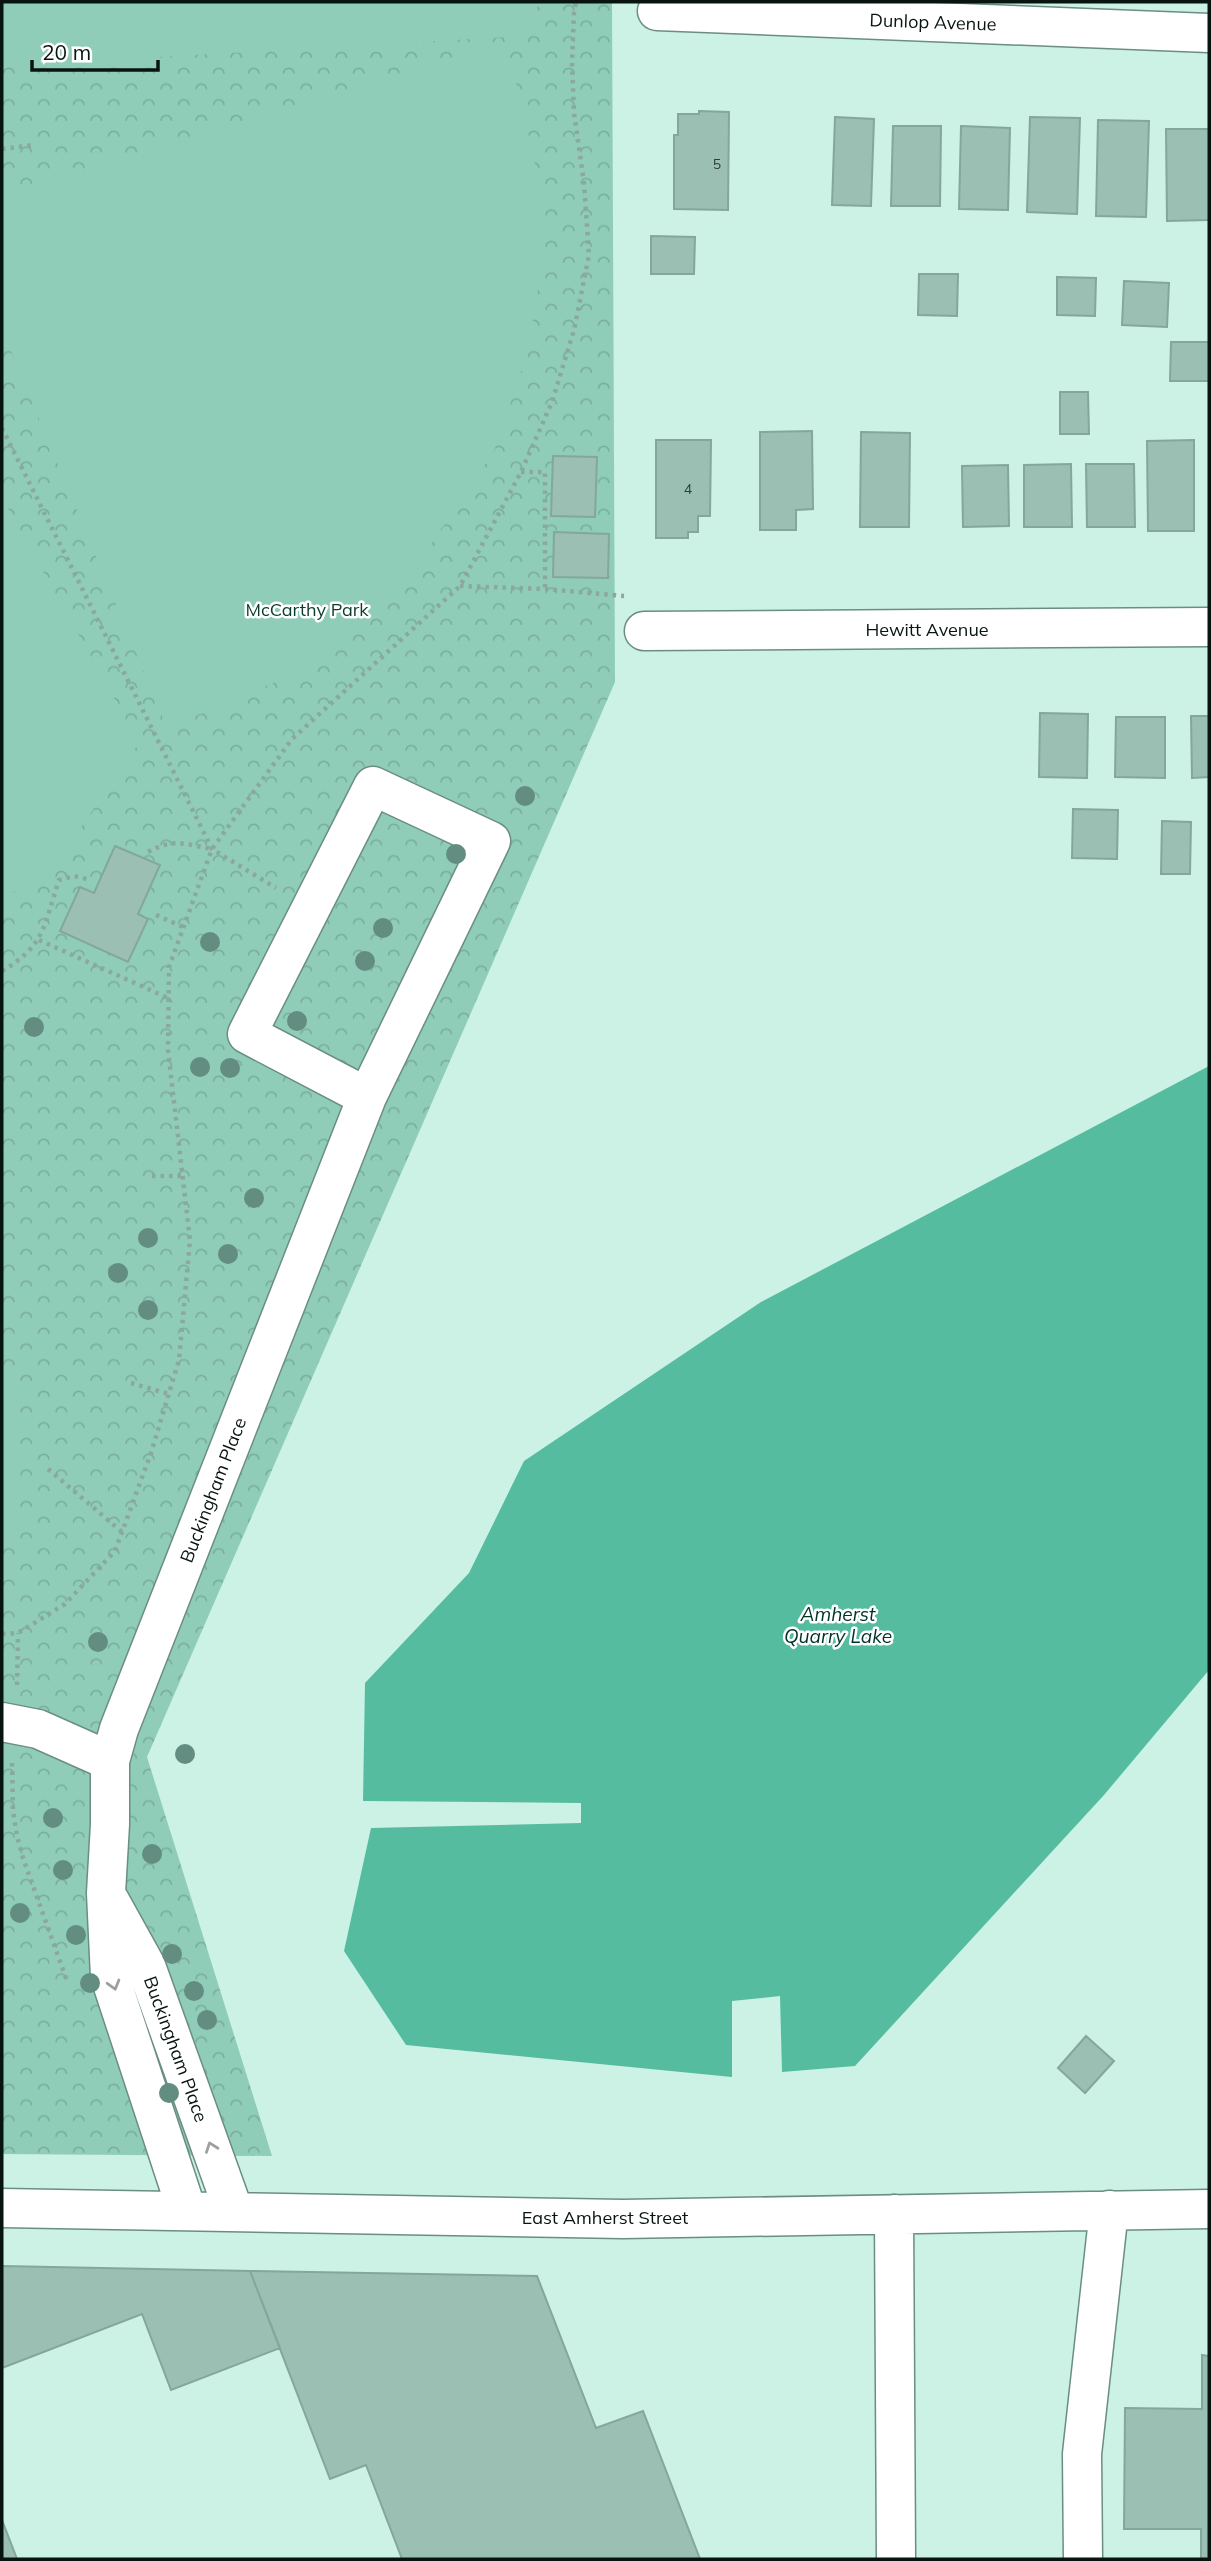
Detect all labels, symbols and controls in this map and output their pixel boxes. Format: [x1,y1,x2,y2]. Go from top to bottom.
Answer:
street label: Dunlop Avenue [869,8,997,36]
scale bar [32,28,158,72]
text: 20 m [42,39,91,65]
house number: 5 [713,155,721,173]
house number: 4 [684,480,693,498]
park label: McCarthy Park [245,598,369,621]
street label: Hewitt Avenue [865,618,989,641]
street label: Buckingham Place [175,1414,251,1566]
water label: Amherst Quarry Lake [784,1602,892,1648]
street label: Buckingham Place [139,1973,213,2125]
one-way arrow [105,1978,120,1990]
one-way arrow [205,2142,219,2154]
street label: East Amherst Street [522,2206,688,2229]

